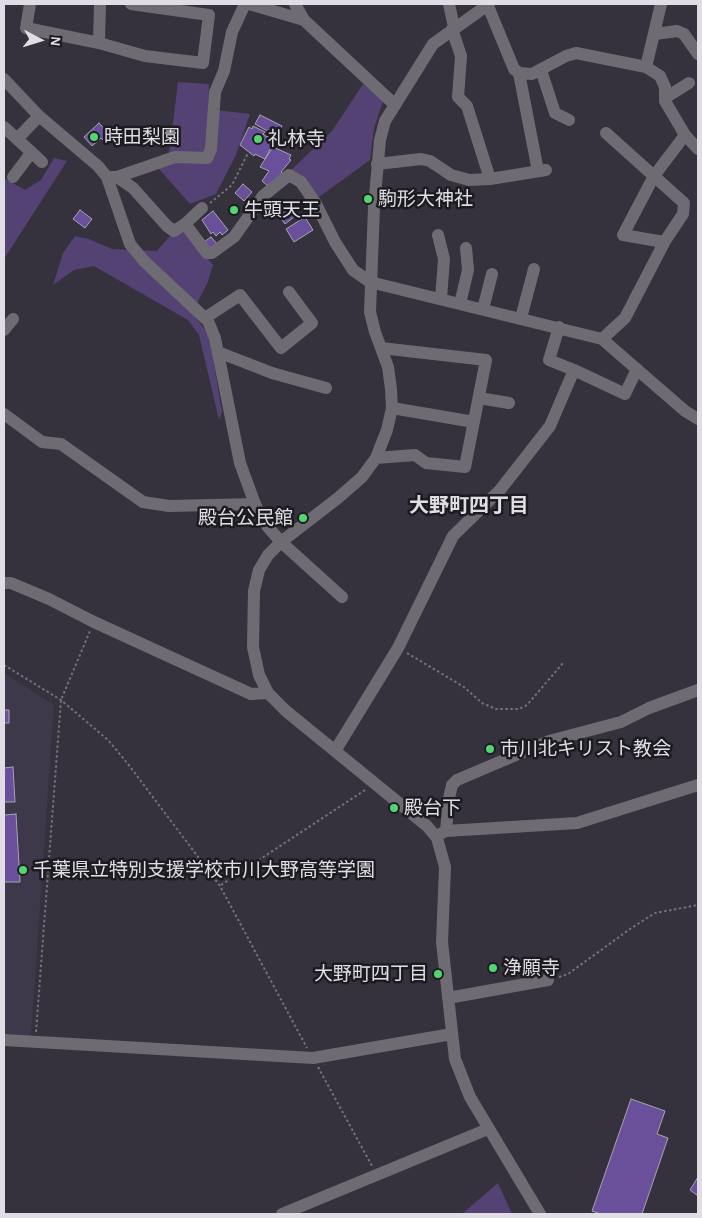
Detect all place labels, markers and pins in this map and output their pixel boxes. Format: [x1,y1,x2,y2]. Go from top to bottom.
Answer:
place label: 時田梨園 [104,126,180,148]
place label: 礼林寺 [268,128,325,150]
marker: 時田梨園 [88,131,100,143]
marker: 礼林寺 [252,133,264,145]
place label: 駒形大神社 [378,188,473,210]
marker: 駒形大神社 [362,193,374,205]
place label: 牛頭天王 [244,199,320,221]
marker: 牛頭天王 [228,204,240,216]
place label: 殿台公民館 [198,507,293,529]
marker: 殿台公民館 [297,512,309,524]
place label: 市川北キリスト教会 [500,738,671,760]
marker: 市川北キリスト教会 [484,743,496,755]
place label: 殿台下 [404,797,461,819]
marker: 殿台下 [388,802,400,814]
place label: 千葉県立特別支援学校市川大野高等学園 [33,859,375,881]
marker: 千葉県立特別支援学校市川大野高等学園 [17,864,29,876]
place label: 浄願寺 [503,957,560,979]
marker: 浄願寺 [487,962,499,974]
place label: 大野町四丁目 [314,963,428,985]
marker: 大野町四丁目 [432,968,444,980]

